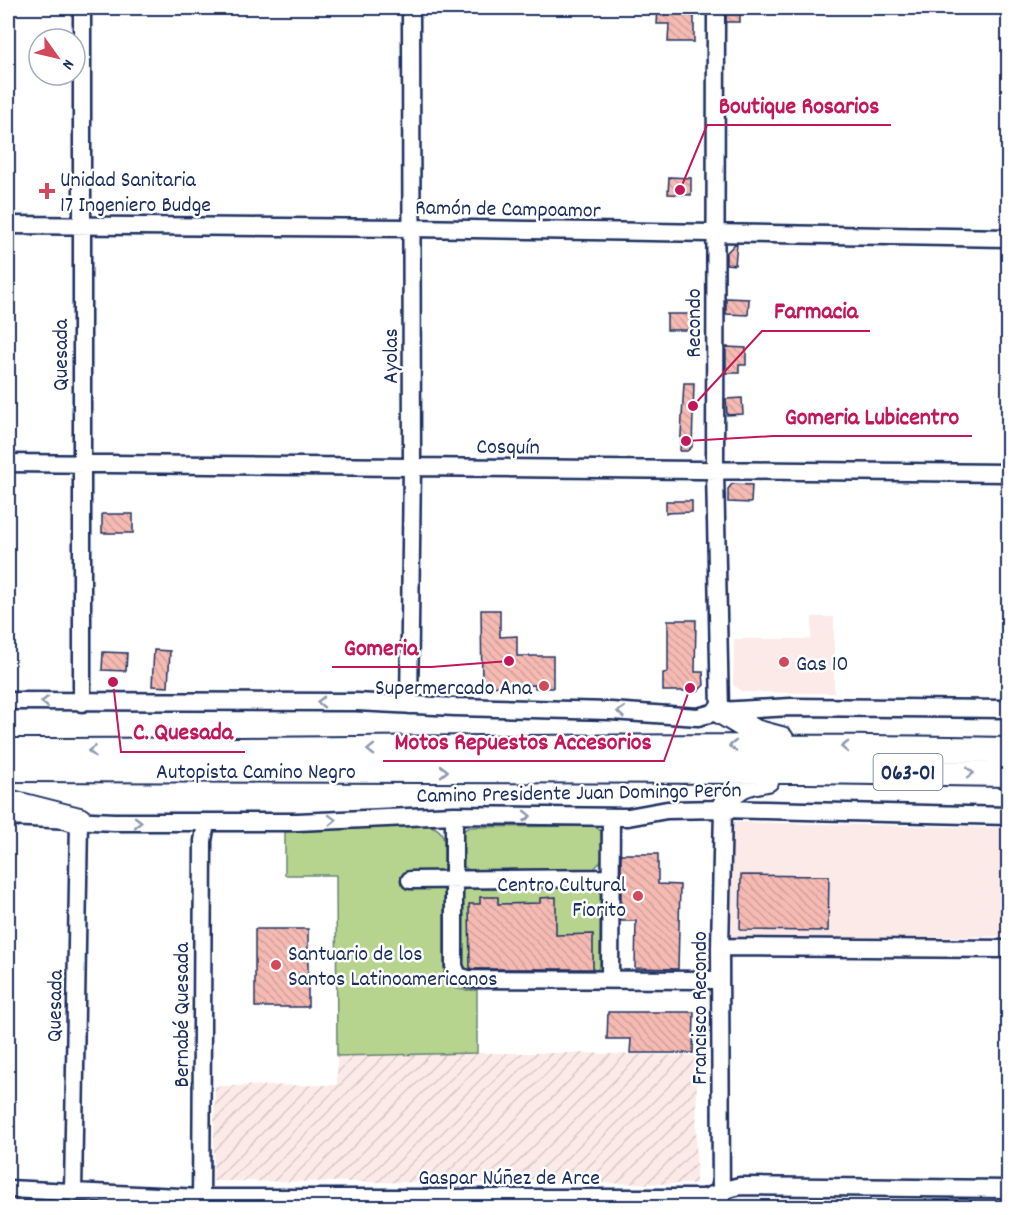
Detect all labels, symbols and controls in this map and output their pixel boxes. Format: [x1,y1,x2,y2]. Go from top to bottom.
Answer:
north arrow [27,27,87,87]
text: N [56,54,79,74]
callout: Boutique Rosarios [707,83,891,125]
text: Boutique Rosarios [719,91,879,125]
place label: Unidad Sanitaria 17 Ingeniero Budge [60,166,211,222]
marker: Unidad Sanitaria 17 Ingeniero Budge [38,182,56,200]
street label: Ramón de Campoamor [415,193,602,228]
street label: Recondo [680,288,711,358]
callout: Farmacia [762,289,870,331]
text: Farmacia [774,296,859,330]
street label: Quesada [47,318,78,391]
street label: Ayolas [377,328,408,384]
callout: Gomeria Lubicentro [773,394,972,436]
text: Gomeria Lubicentro [785,402,960,436]
street label: Cosquín [476,432,540,465]
callout: Gomeria [332,625,431,667]
text: Gomeria [344,633,419,667]
place label: Gas 10 [796,650,849,681]
marker: Gas 10 [777,655,791,669]
place label: Supermercado Ana [375,674,533,705]
marker: Supermercado Ana [537,679,551,693]
one-way arrow [40,696,49,708]
one-way arrow [316,696,325,708]
one-way arrow [616,706,625,719]
callout: C. Quesada [121,710,245,752]
text: C. Quesada [133,717,234,751]
callout: Motos Repuestos Accesorios [383,719,664,761]
text: Motos Repuestos Accesorios [394,727,652,761]
one-way arrow [729,740,738,752]
one-way arrow [841,740,850,753]
one-way arrow [366,744,375,756]
one-way arrow [87,745,96,757]
road number: 063-01 [874,754,942,790]
street label: Autopista Camino Negro [156,758,356,789]
one-way arrow [439,765,448,777]
one-way arrow [966,767,975,779]
street label: Camino Presidente Juan Domingo Perón [416,776,742,813]
one-way arrow [523,810,532,822]
one-way arrow [328,814,337,827]
one-way arrow [133,816,142,828]
place label: Centro Cultural Fiorito [497,871,626,927]
marker: Centro Cultural Fiorito [631,889,645,903]
street label: Francisco Recondo [686,931,717,1085]
place label: Santuario de los Santos Latinoamericanos [288,940,498,996]
street label: Bernabé Quesada [168,942,199,1088]
marker: Santuario de los Santos Latinoamericanos [269,958,283,972]
street label: Quesada [40,969,73,1042]
street label: Gaspar Núñez de Arce [418,1164,600,1195]

